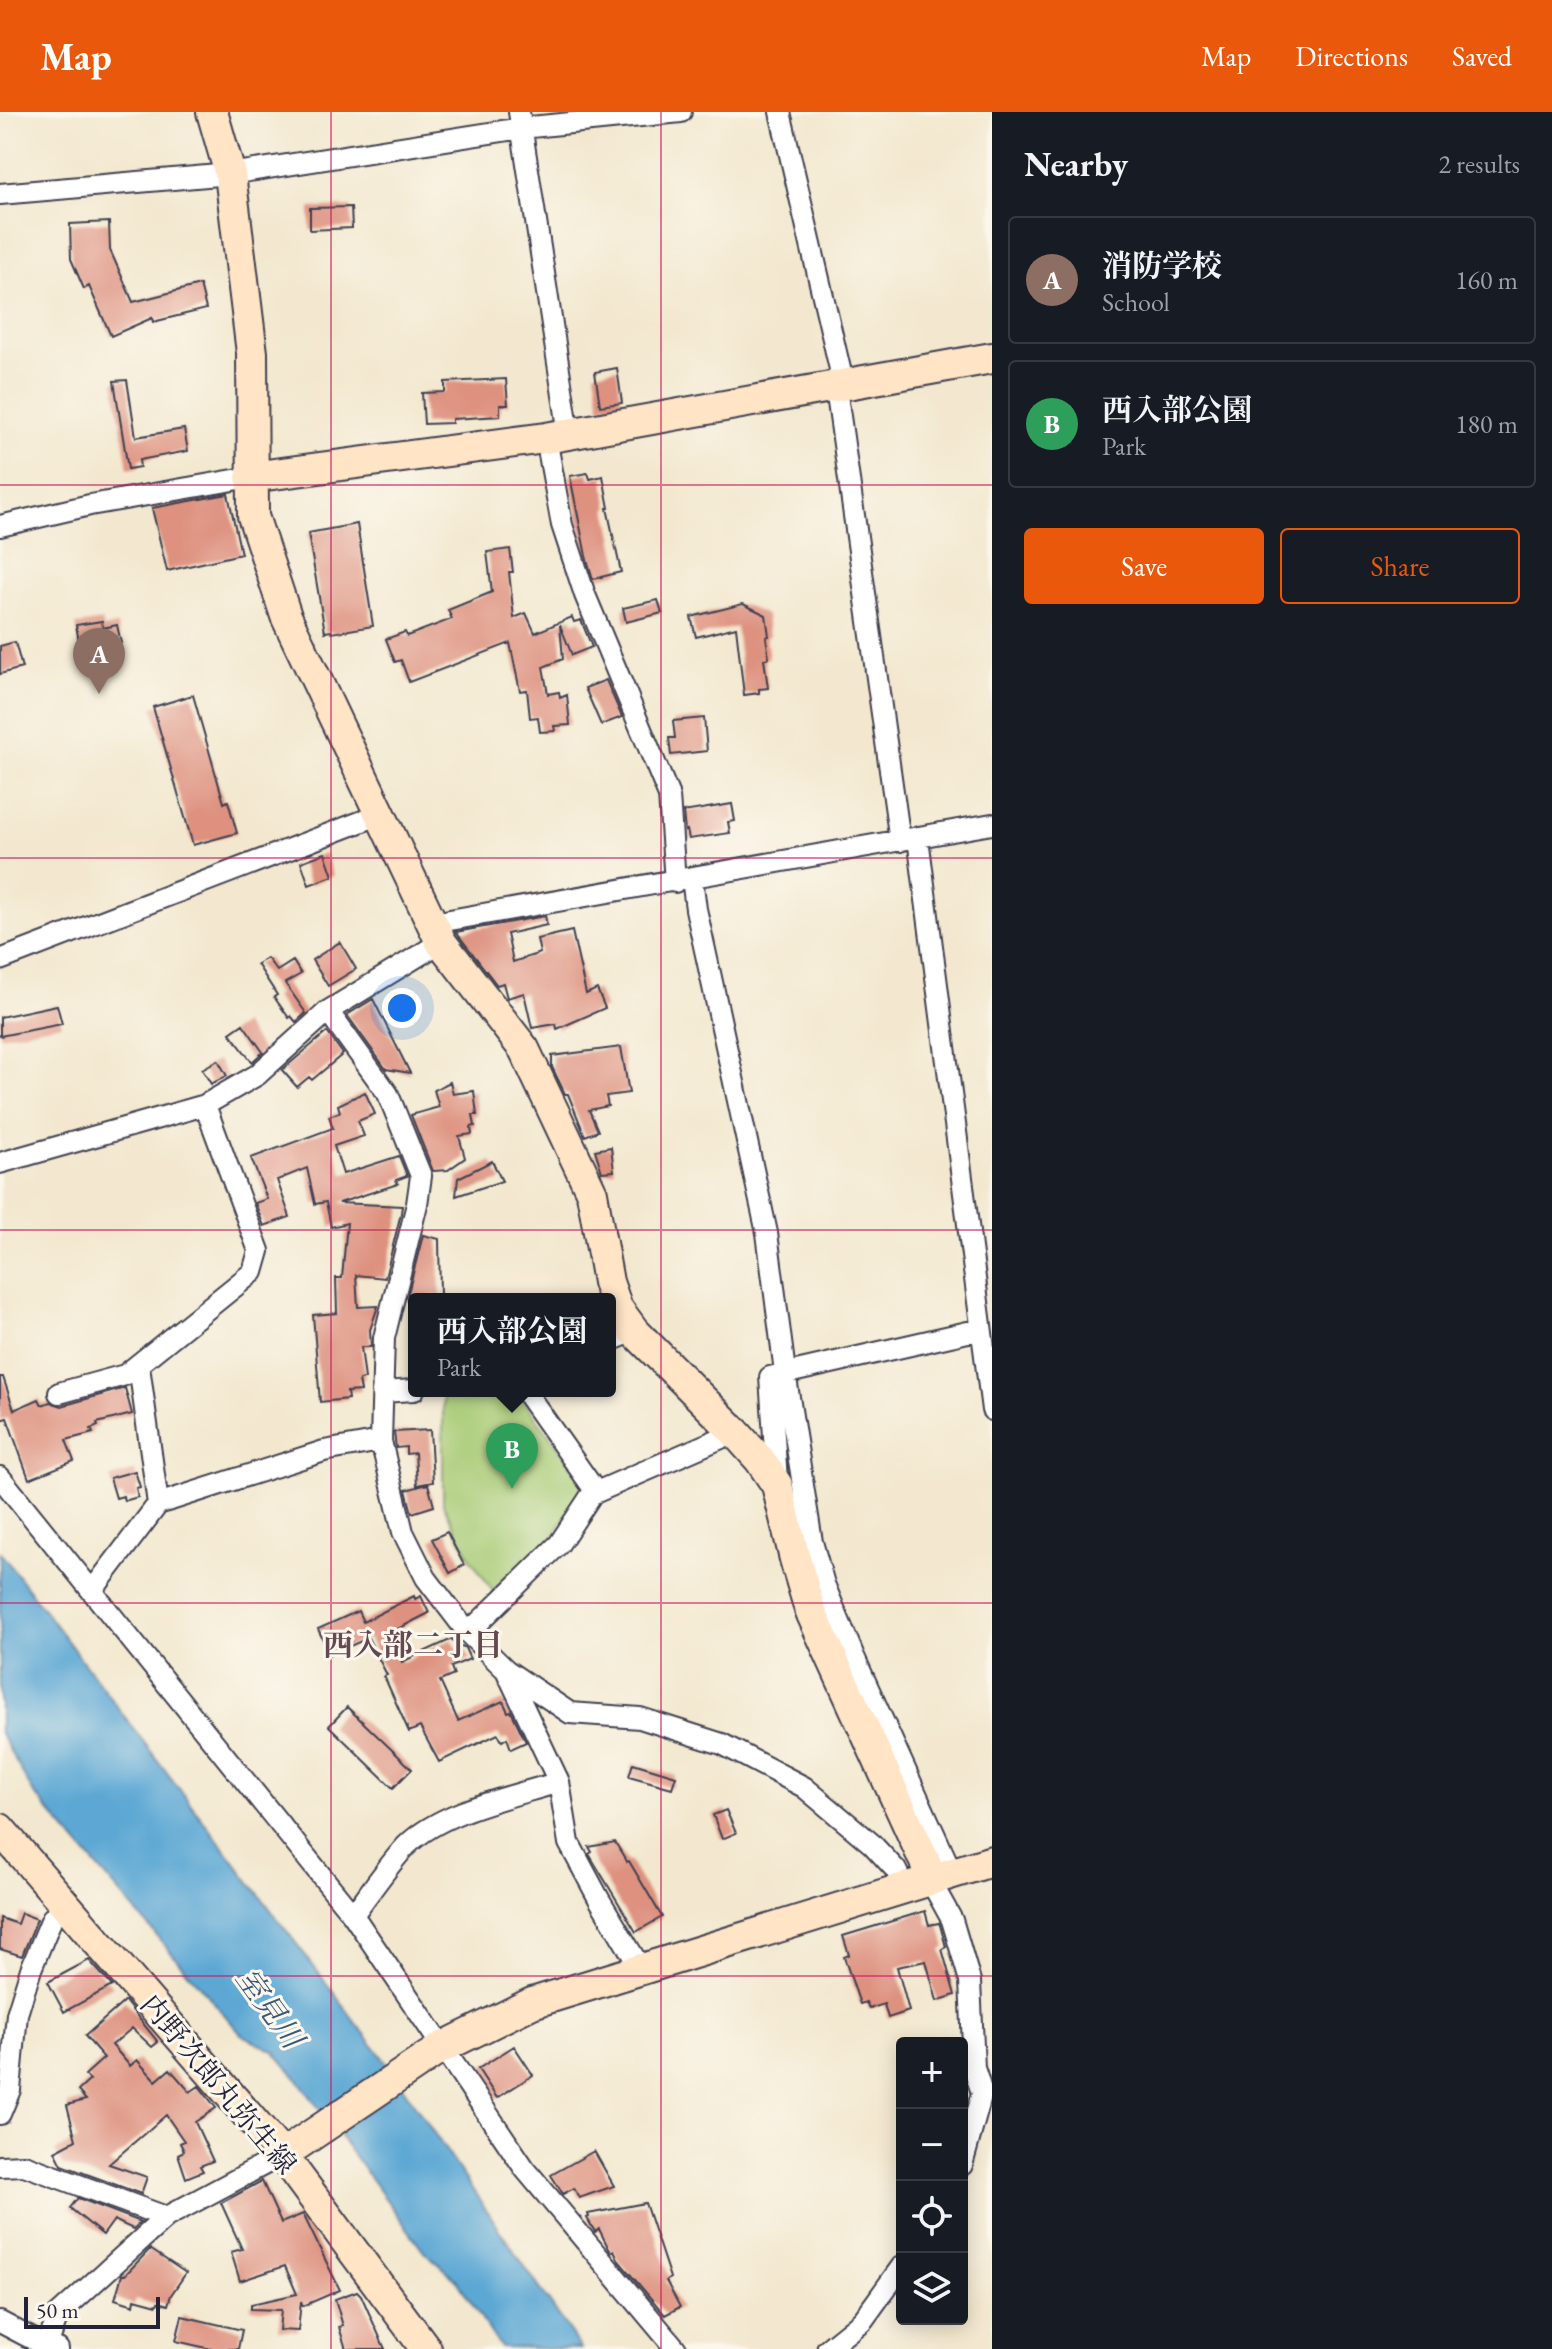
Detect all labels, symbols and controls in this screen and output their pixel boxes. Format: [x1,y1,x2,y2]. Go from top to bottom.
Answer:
text: Map [40,32,112,81]
text: Map [1201,38,1251,74]
text: Directions [1295,38,1408,74]
text: Saved [1452,38,1512,74]
text: Nearby [1024,142,1128,186]
text: 2 results [1439,147,1520,181]
text: 消防学校 [1102,246,1222,285]
text: A [1043,263,1061,297]
text: 160 m [1455,263,1518,297]
text: School [1102,285,1170,319]
text: 西入部公園 [1102,390,1252,429]
text: B [1044,407,1060,441]
text: 180 m [1455,407,1518,441]
text: Park [1102,429,1146,463]
button: Save [1024,528,1264,604]
button: Share [1280,528,1520,604]
pin: A [73,628,125,694]
your location [382,988,422,1028]
popup [408,1293,616,1397]
text: 西入部公園 [437,1311,587,1350]
text: Park [437,1350,481,1384]
pin: B [486,1423,538,1489]
district label: 西入部二丁目 [323,1625,503,1664]
water label: 室見川 [228,1960,314,2058]
street label: 内野次郎丸弥生線 [133,1987,305,2181]
map controls [896,2037,968,2325]
button: + [896,2037,968,2109]
button: − [896,2109,968,2181]
button: locate [896,2181,968,2253]
button: layers [896,2253,968,2325]
scale bar [24,2293,160,2329]
text: 50 m [36,2296,79,2325]

